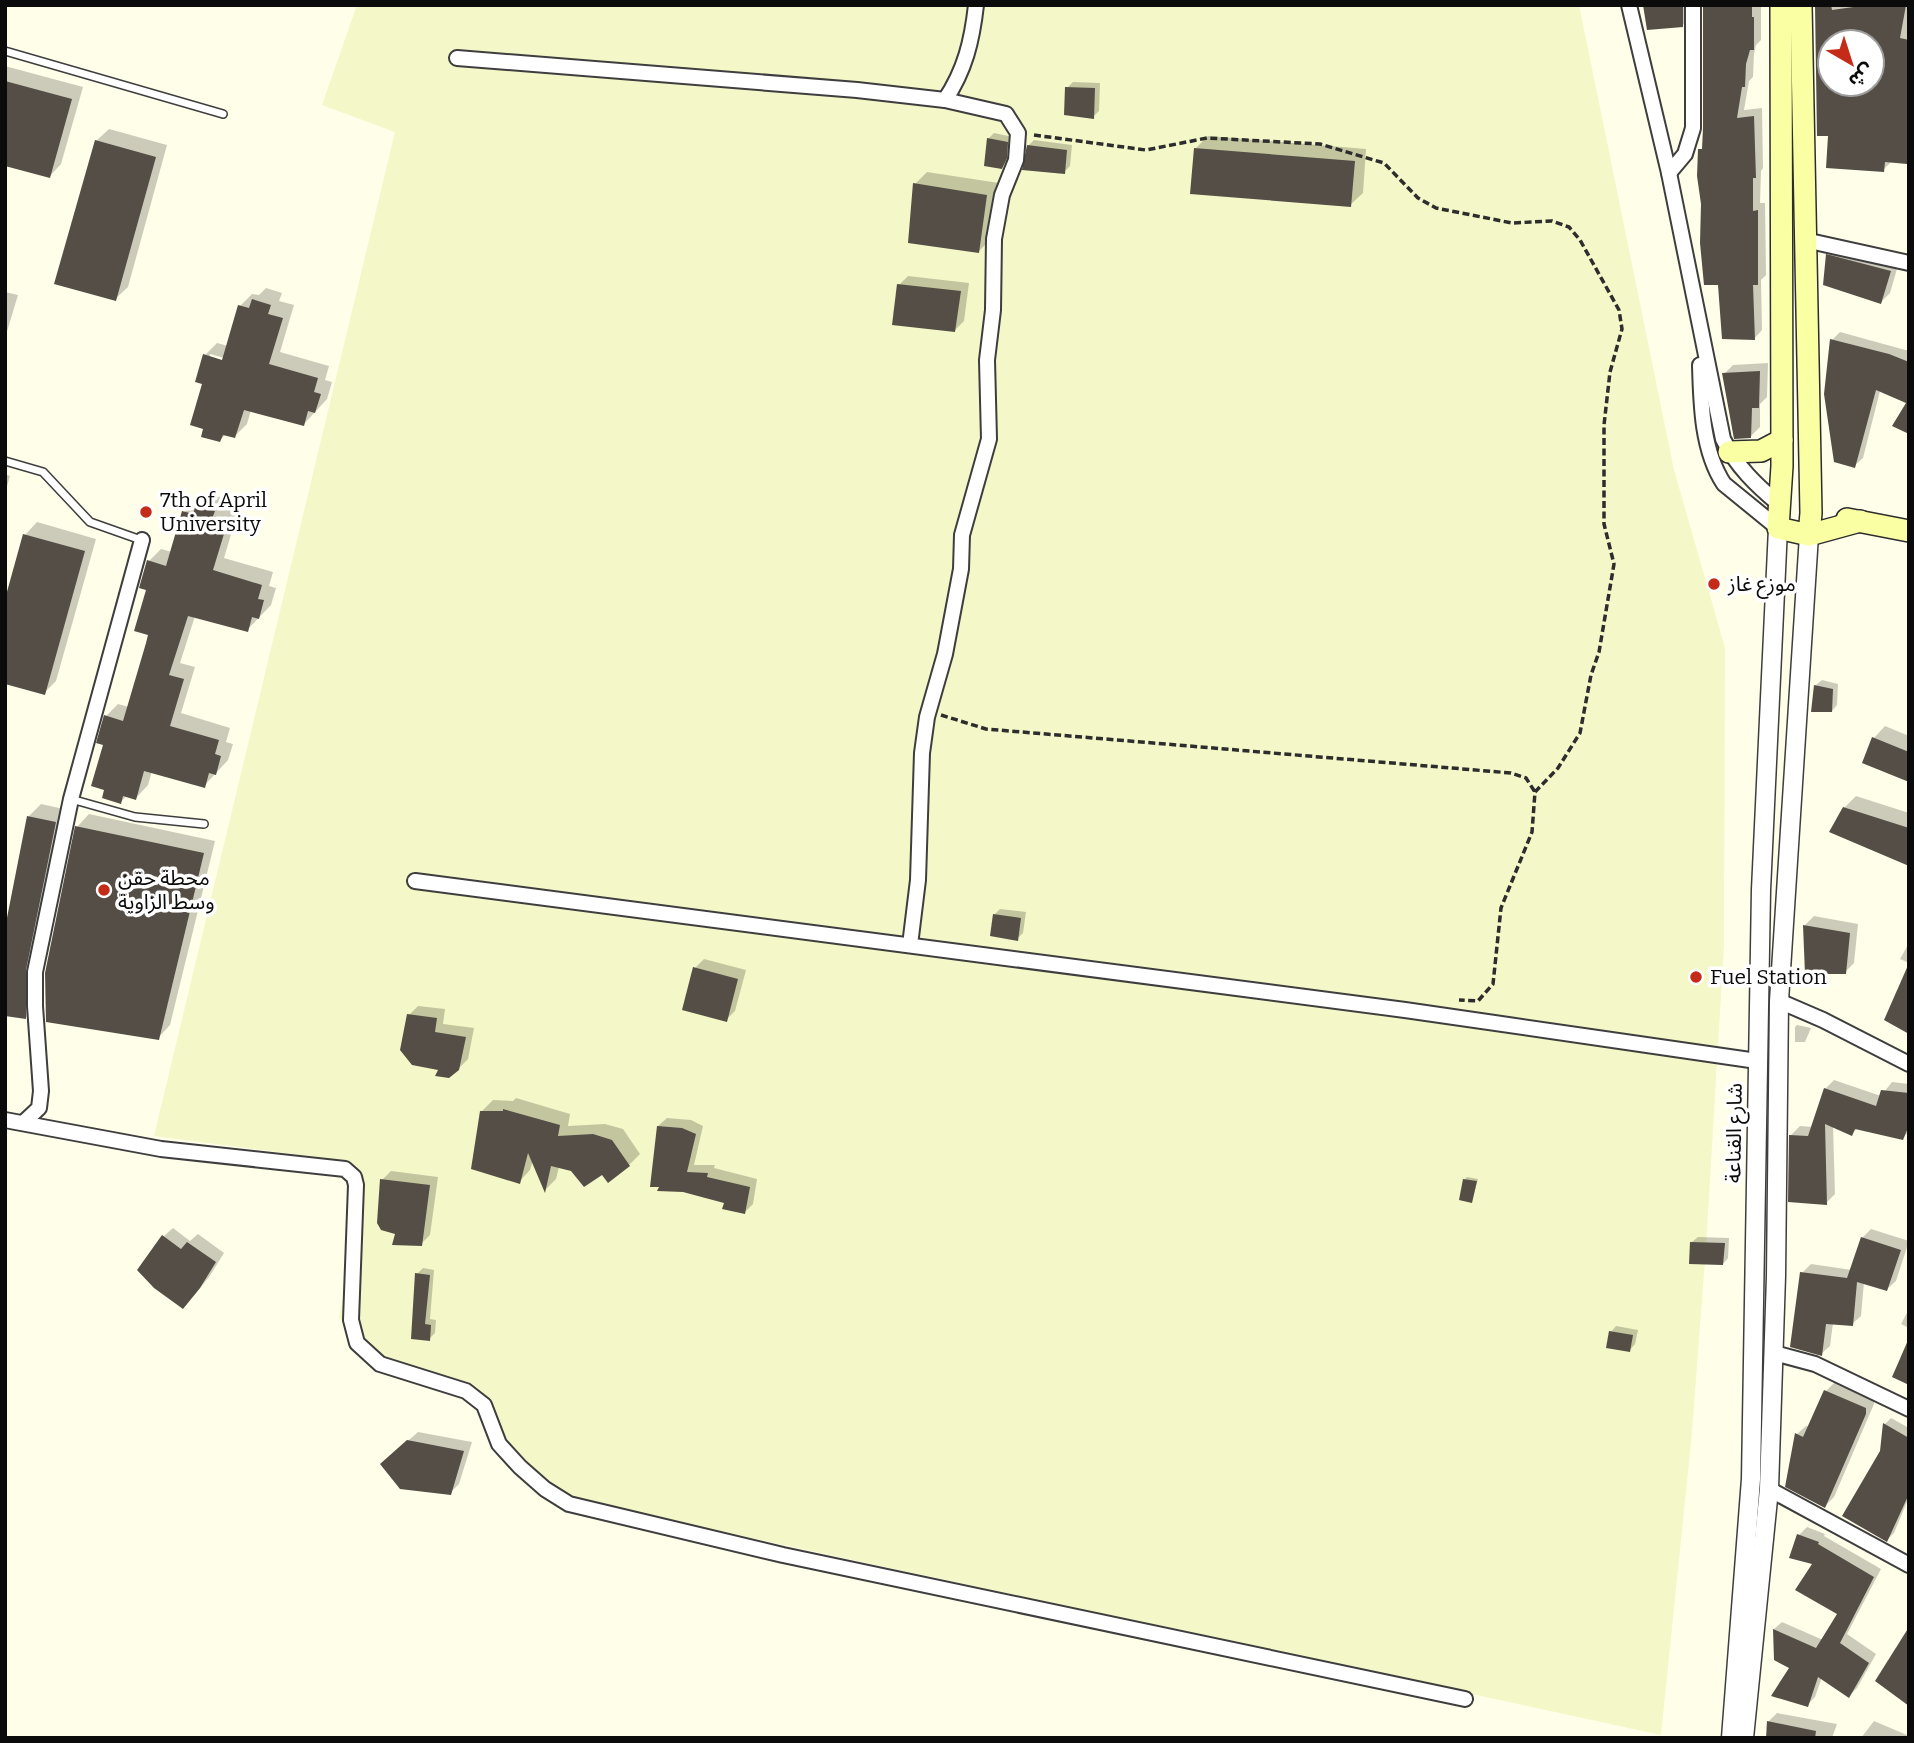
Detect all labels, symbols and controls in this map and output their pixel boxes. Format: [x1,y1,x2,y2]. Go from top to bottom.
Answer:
north arrow [1816,28,1886,98]
text: ش [1844,59,1879,93]
place label: 7th of April University [160,487,267,537]
marker: 7th of April University [138,504,154,520]
place label: موزع غاز [1727,571,1796,599]
marker: موزع غاز [1706,576,1722,592]
place label: محطة حقن وسط الزاوية [118,865,215,915]
marker: محطة حقن وسط الزاوية [96,882,112,898]
place label: Fuel Station [1710,964,1827,990]
marker: Fuel Station [1688,969,1704,985]
street label: شارع القناعة [1720,1083,1750,1183]

